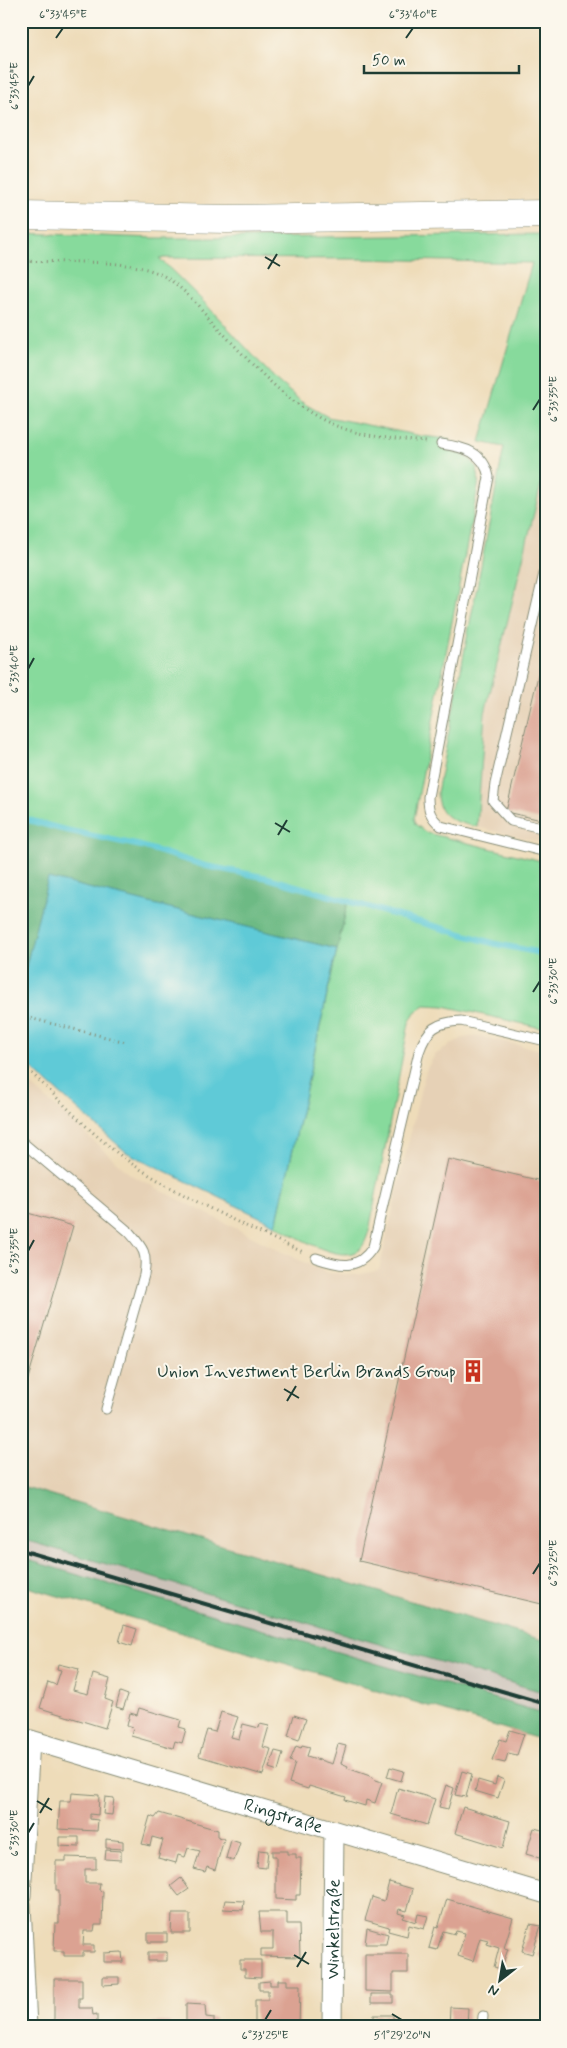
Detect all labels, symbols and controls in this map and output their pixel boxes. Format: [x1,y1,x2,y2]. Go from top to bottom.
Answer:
text: 6°33'45"E [39,7,87,23]
text: 6°33'40"E [389,7,437,23]
scale bar [364,42,520,74]
text: 50 m [372,51,406,71]
text: 6°33'45"E [7,62,23,110]
text: 6°33'35"E [546,376,562,422]
text: 6°33'40"E [7,645,23,693]
text: 6°33'30"E [546,958,562,1004]
text: 6°33'35"E [7,1228,23,1274]
building icon: Union Investment Berlin Brands Group [460,1358,486,1384]
place label: Union Investment Berlin Brands Group [157,1360,456,1384]
text: 6°33'25"E [546,1540,562,1586]
street label: Ringstraße [241,1793,326,1840]
text: 6°33'30"E [7,1810,23,1856]
street label: Winkelstraße [321,1879,347,1979]
north arrow [474,1956,524,2006]
text: N [485,1980,502,2000]
text: 6°33'25"E [242,2028,288,2044]
text: 51°29'20"N [373,2028,431,2044]

